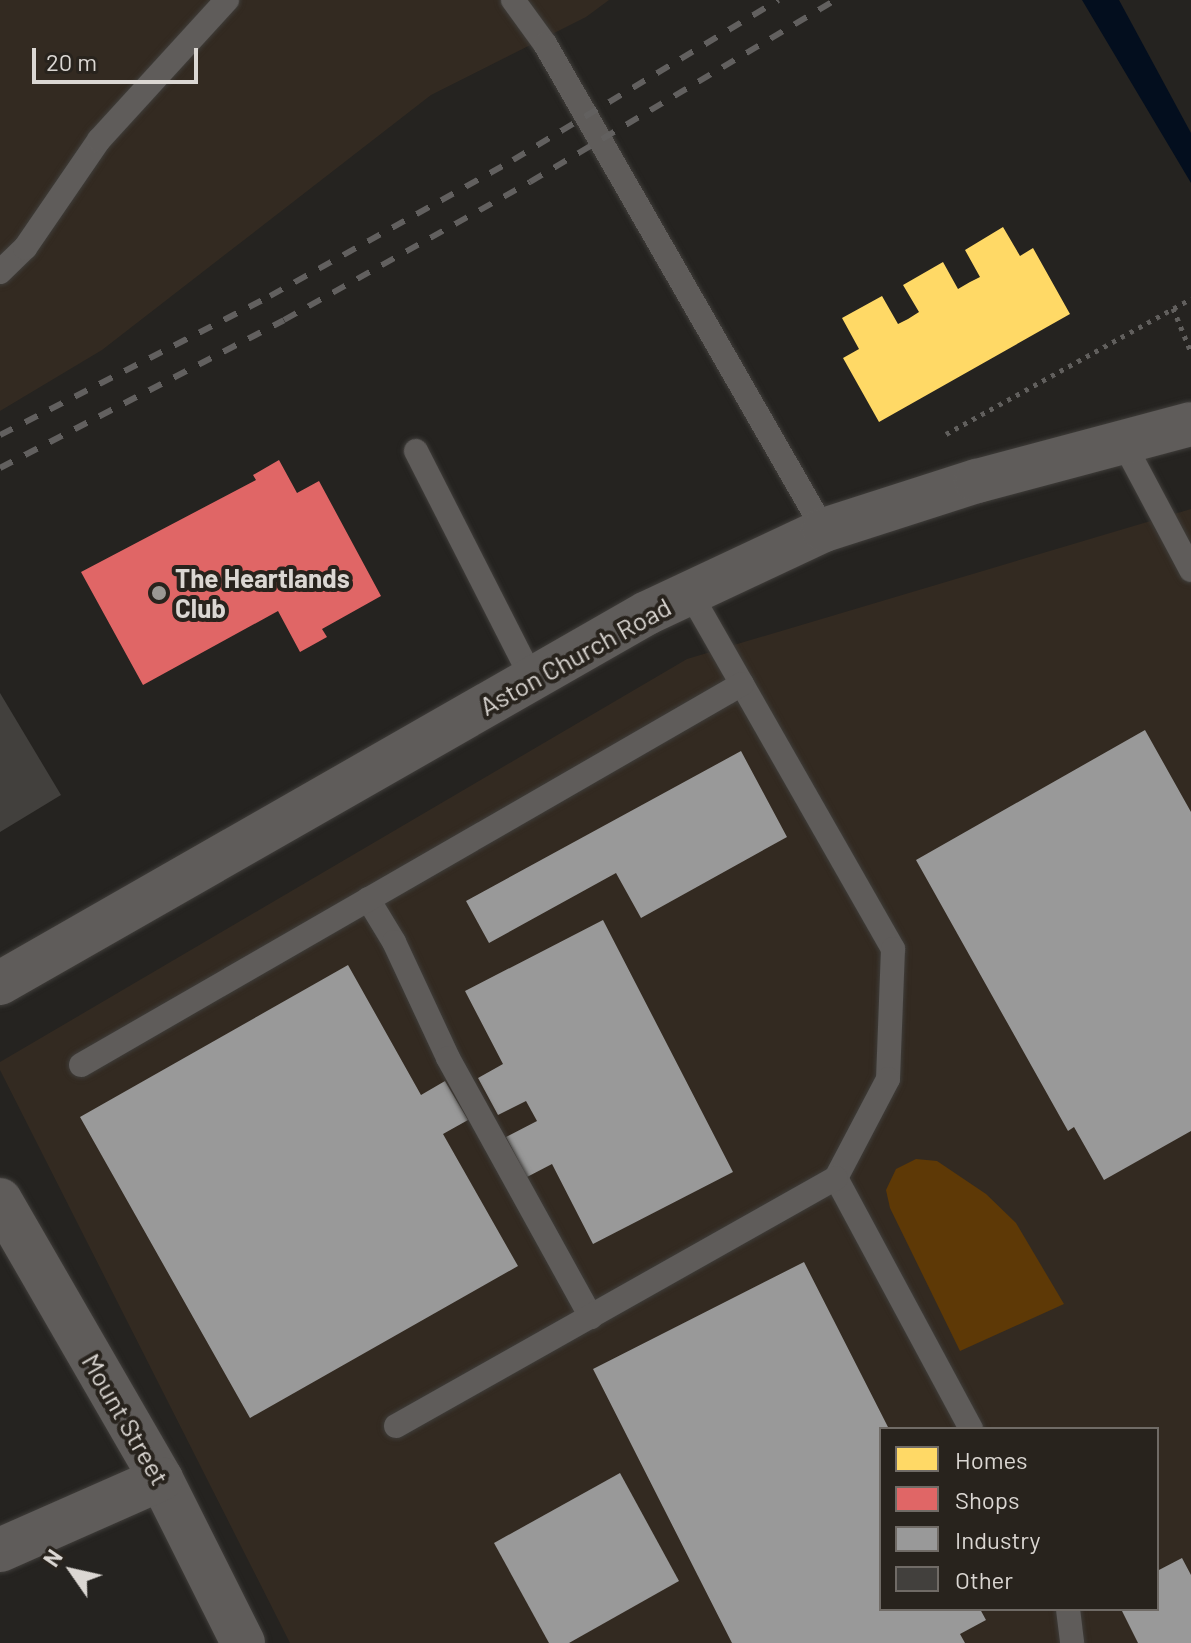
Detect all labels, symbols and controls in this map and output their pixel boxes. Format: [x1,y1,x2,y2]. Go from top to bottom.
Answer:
scale bar [36,32,202,82]
text: 20 m [46,47,97,76]
place label: The Heartlands Club [175,562,350,624]
marker: The Heartlands Club [150,584,168,602]
street label: Aston Church Road [474,590,676,722]
street label: Mount Street [76,1348,176,1490]
legend [879,1427,1159,1611]
text: Homes [955,1445,1028,1474]
text: Shops [955,1485,1020,1514]
text: Industry [955,1525,1041,1554]
north arrow [32,1531,112,1611]
text: N [37,1544,67,1571]
text: Other [955,1565,1013,1594]

